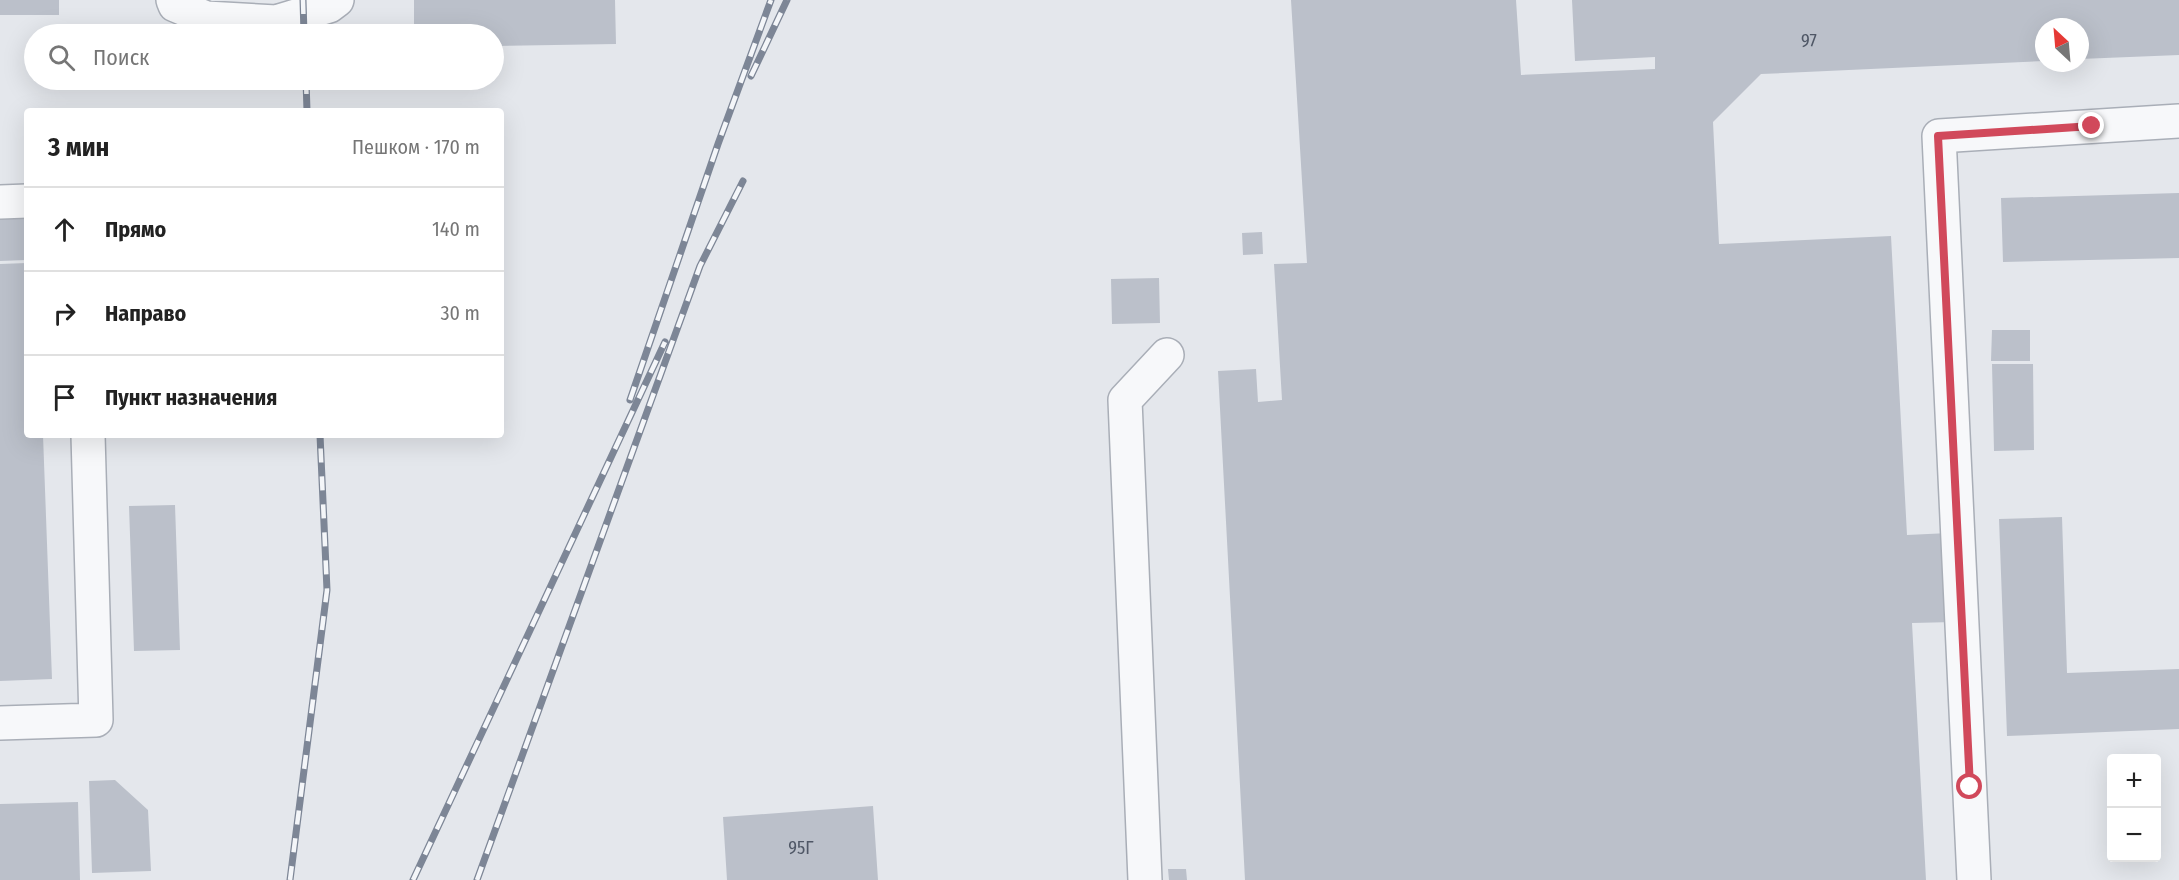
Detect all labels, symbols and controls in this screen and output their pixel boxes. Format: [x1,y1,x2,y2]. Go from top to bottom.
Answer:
north arrow [2035,18,2089,72]
search box [24,24,504,90]
house number: 97 [1801,30,1817,52]
icon: search [45,41,78,74]
text: Поиск [93,44,149,71]
route end [2078,112,2104,138]
text: 3 мин [48,132,109,163]
text: Пешком · 170 m [352,135,480,159]
icon: ahead [48,213,81,246]
text: Прямо [105,216,166,243]
text: 140 m [432,217,480,241]
icon: right [48,297,81,330]
text: Направо [105,300,186,327]
text: 30 m [440,301,480,325]
icon: arrive [48,381,81,414]
text: Пункт назначения [105,384,277,411]
map controls [2107,754,2161,862]
button: + [2107,754,2161,808]
route start [1956,773,1982,799]
button: − [2107,808,2161,862]
house number: 95Г [788,837,814,859]

